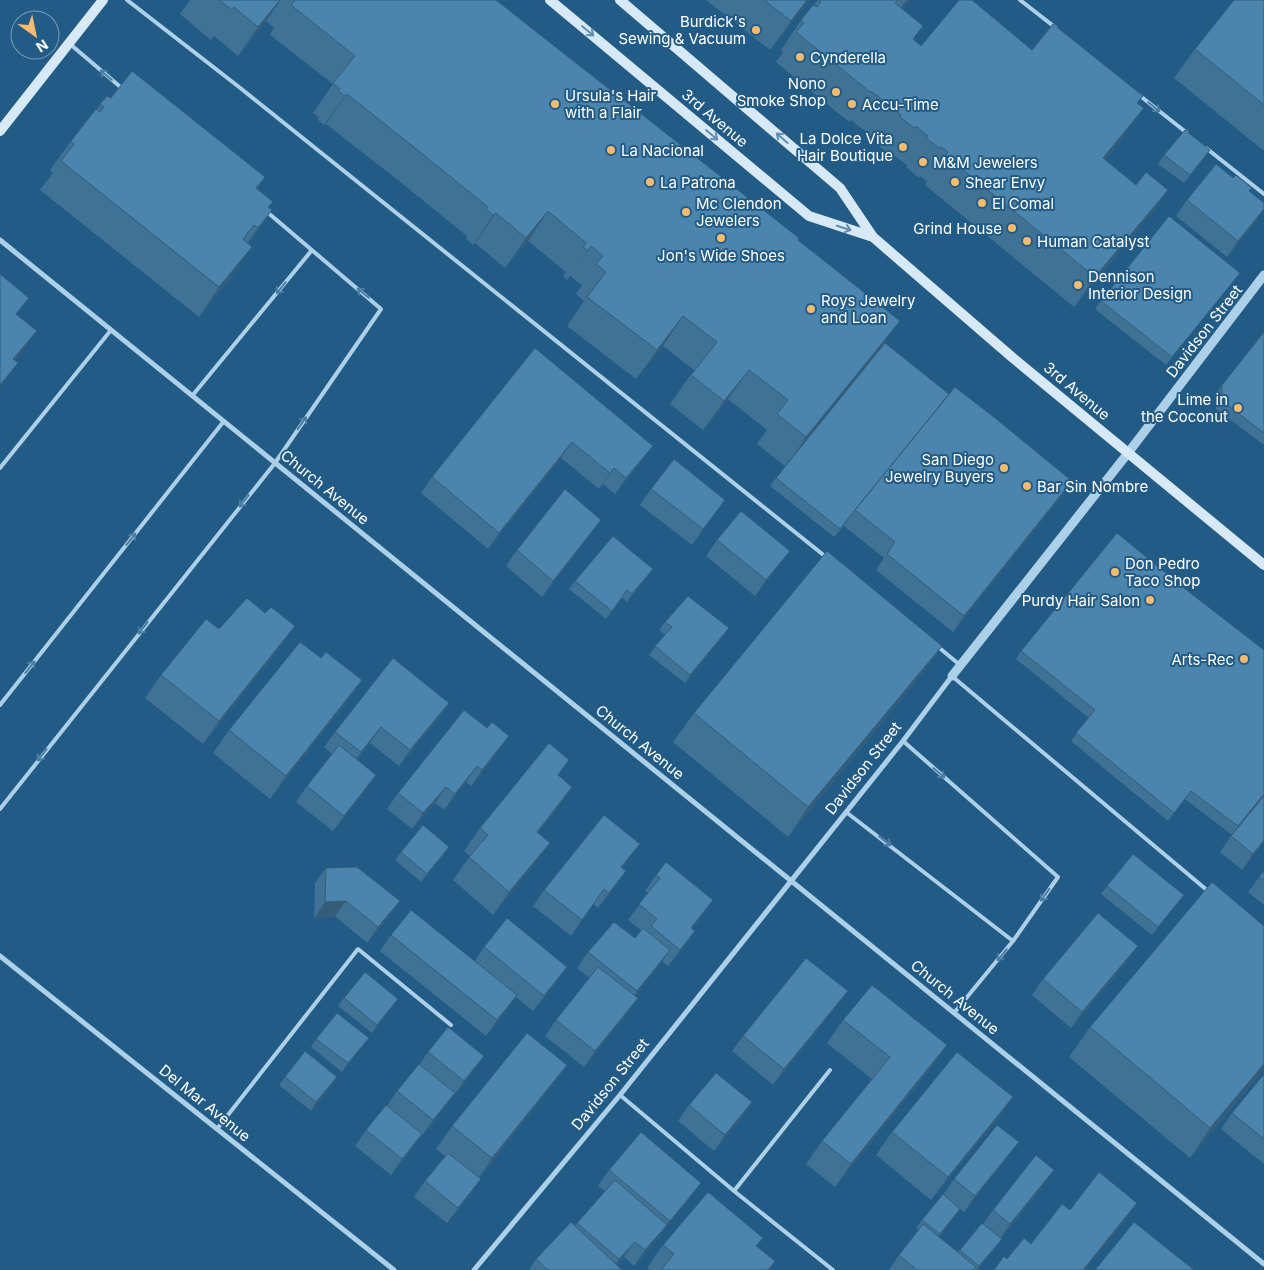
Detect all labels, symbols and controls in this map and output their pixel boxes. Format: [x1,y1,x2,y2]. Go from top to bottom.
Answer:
north arrow [10,10,60,60]
place label: Burdick's Sewing & Vacuum [618,12,746,48]
marker: Burdick's Sewing & Vacuum [750,24,762,36]
one-way arrow [581,26,594,37]
text: N [33,36,51,56]
place label: Cynderella [810,48,886,67]
marker: Cynderella [794,51,806,63]
one-way arrow [99,69,112,80]
place label: Nono Smoke Shop [737,74,826,110]
street label: 3rd Avenue [678,85,752,151]
place label: Ursula's Hair with a Flair [565,86,656,122]
marker: Nono Smoke Shop [830,86,842,98]
place label: Accu-Time [862,95,939,114]
marker: Ursula's Hair with a Flair [549,98,561,110]
marker: Accu-Time [846,98,858,110]
one-way arrow [1147,101,1160,112]
place label: La Dolce Vita Hair Boutique [797,129,893,165]
one-way arrow [706,130,719,141]
one-way arrow [775,132,788,144]
place label: La Nacional [621,141,704,160]
marker: La Dolce Vita Hair Boutique [897,141,909,153]
marker: La Nacional [605,144,617,156]
place label: M&M Jewelers [933,153,1038,172]
marker: M&M Jewelers [917,156,929,168]
place label: La Patrona [660,173,736,192]
place label: Shear Envy [965,173,1046,192]
marker: La Patrona [644,176,656,188]
marker: Shear Envy [949,176,961,188]
place label: Mc Clendon Jewelers [696,194,782,230]
place label: El Comal [992,194,1054,213]
marker: El Comal [976,197,988,209]
marker: Mc Clendon Jewelers [680,206,692,218]
place label: Grind House [913,219,1002,238]
marker: Grind House [1006,222,1018,234]
one-way arrow [835,223,851,233]
marker: Jon's Wide Shoes [715,232,727,244]
place label: Human Catalyst [1037,232,1149,251]
marker: Human Catalyst [1021,235,1033,247]
place label: Jon's Wide Shoes [657,246,785,265]
place label: Dennison Interior Design [1088,267,1192,303]
marker: Dennison Interior Design [1072,279,1084,291]
one-way arrow [275,281,287,294]
street label: Davidson Street [1162,281,1246,381]
one-way arrow [356,288,369,299]
place label: Roys Jewelry and Loan [821,291,916,327]
marker: Roys Jewelry and Loan [805,303,817,315]
street label: 3rd Avenue [1040,358,1114,424]
place label: Lime in the Coconut [1141,390,1228,426]
marker: Lime in the Coconut [1232,402,1244,414]
one-way arrow [297,416,307,430]
street label: Church Avenue [277,445,373,529]
place label: San Diego Jewelry Buyers [885,450,994,486]
marker: San Diego Jewelry Buyers [998,462,1010,474]
place label: Bar Sin Nombre [1037,477,1148,496]
marker: Bar Sin Nombre [1021,480,1033,492]
one-way arrow [239,494,250,507]
one-way arrow [126,532,136,546]
place label: Don Pedro Taco Shop [1125,554,1200,590]
marker: Don Pedro Taco Shop [1109,566,1121,578]
place label: Purdy Hair Salon [1022,591,1140,610]
marker: Purdy Hair Salon [1144,594,1156,606]
one-way arrow [138,621,149,634]
place label: Arts-Rec [1171,650,1234,669]
marker: Arts-Rec [1238,653,1250,665]
one-way arrow [25,661,36,674]
street label: Church Avenue [592,700,688,784]
street label: Davidson Street [821,718,905,818]
one-way arrow [37,749,48,762]
one-way arrow [933,767,946,779]
one-way arrow [878,836,891,847]
one-way arrow [1040,888,1050,902]
one-way arrow [997,948,1008,961]
street label: Church Avenue [907,955,1003,1039]
street label: Davidson Street [567,1034,653,1134]
street label: Del Mar Avenue [156,1060,254,1146]

